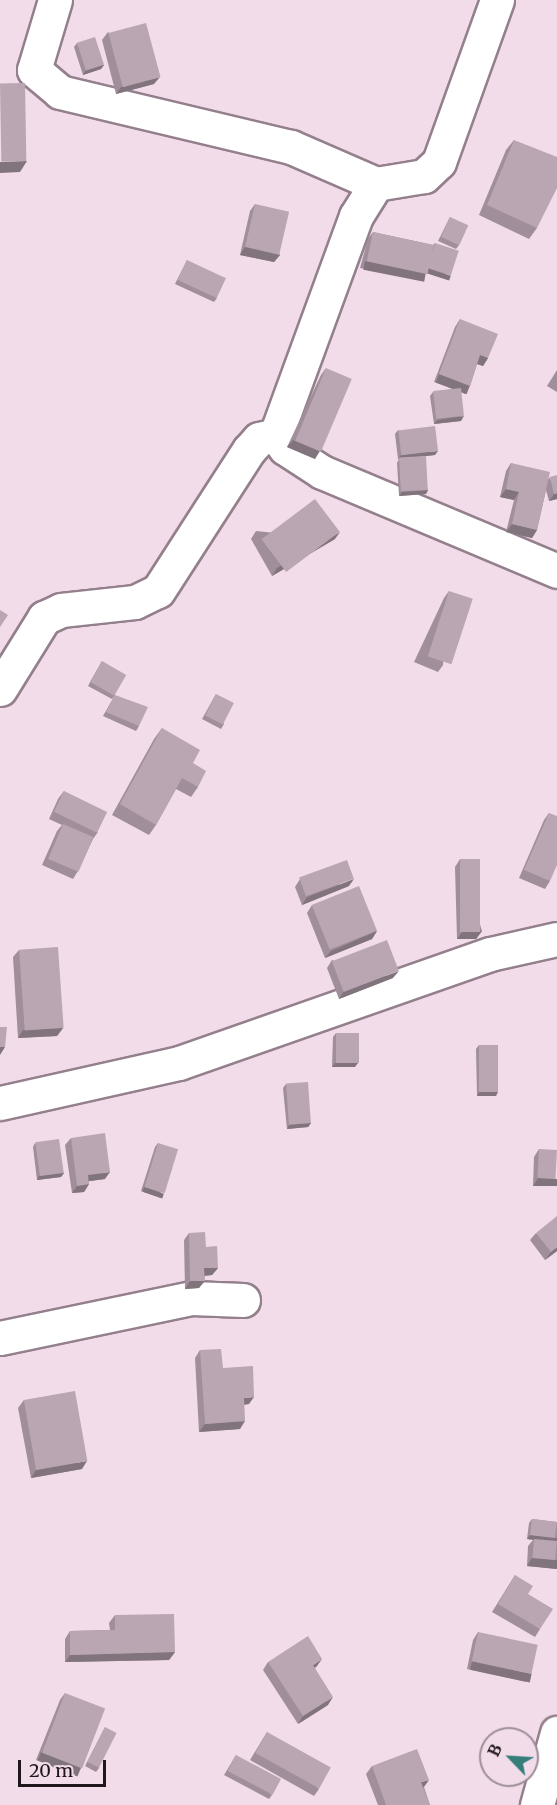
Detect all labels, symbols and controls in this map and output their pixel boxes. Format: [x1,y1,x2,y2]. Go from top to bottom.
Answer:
north arrow [479,1727,539,1787]
text: B [483,1741,506,1760]
scale bar [21,1748,110,1786]
text: 20 m [29,1759,73,1782]

